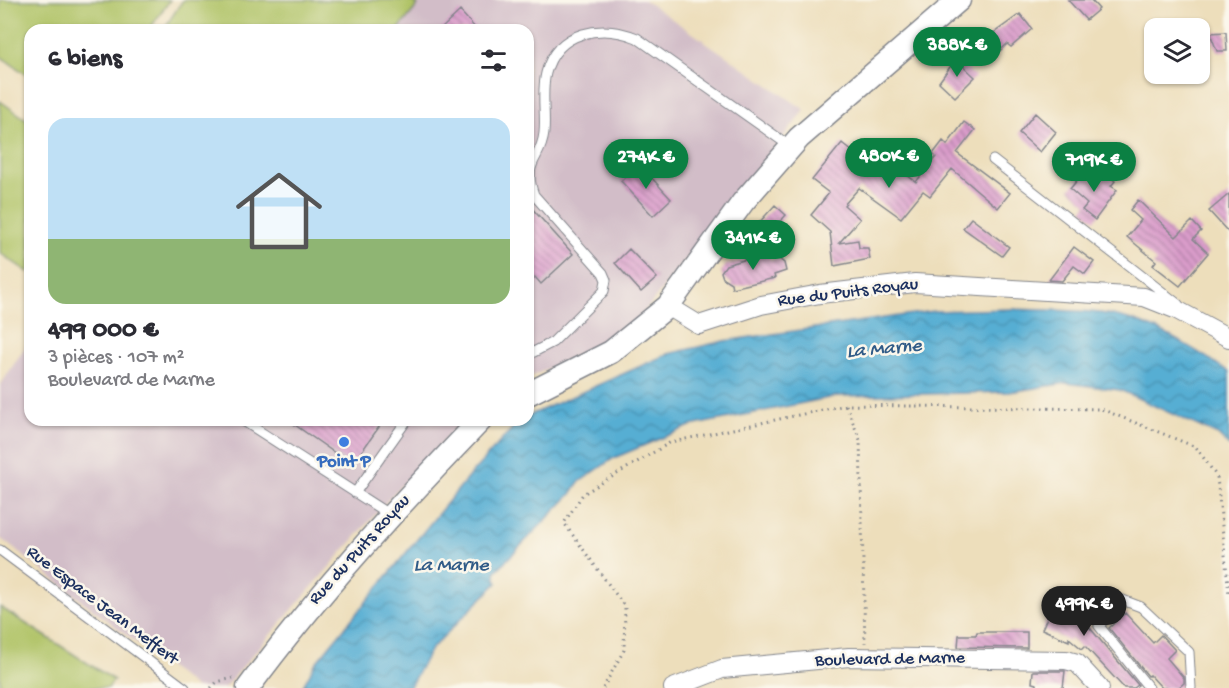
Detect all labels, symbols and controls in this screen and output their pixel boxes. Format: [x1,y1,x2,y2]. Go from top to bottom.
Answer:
map controls [1144,18,1210,84]
button: layers [1144,18,1210,84]
pin: 388K € [908,27,1006,78]
text: 388K € [927,35,987,58]
icon: filters [477,44,510,77]
text: 6 biens [48,45,122,76]
pin: 480K € [840,138,938,189]
pin: 274K € [597,139,695,190]
pin: 719K € [1045,142,1143,193]
text: 480K € [859,146,919,169]
text: 274K € [617,147,675,170]
text: 719K € [1066,150,1122,173]
icon: home [225,157,333,265]
pin: 341K € [704,220,802,271]
text: 341K € [725,228,781,251]
street label: Rue du Puits Royau [777,274,920,312]
text: 499 000 € [48,316,158,347]
water label: La Marne [846,335,923,365]
text: 3 pièces · 107 m² [48,347,185,370]
text: Boulevard de Marne [48,370,215,393]
marker: Point P [337,435,351,449]
place label: Point P [316,452,372,473]
street label: Rue du Puits Royau [305,490,415,610]
street label: Rue Espace Jean Meffert [22,542,184,671]
water label: La Marne [413,555,489,578]
pin: 499K € [1035,586,1133,637]
text: 499K € [1055,594,1113,617]
street label: Boulevard de Marne [814,648,966,672]

